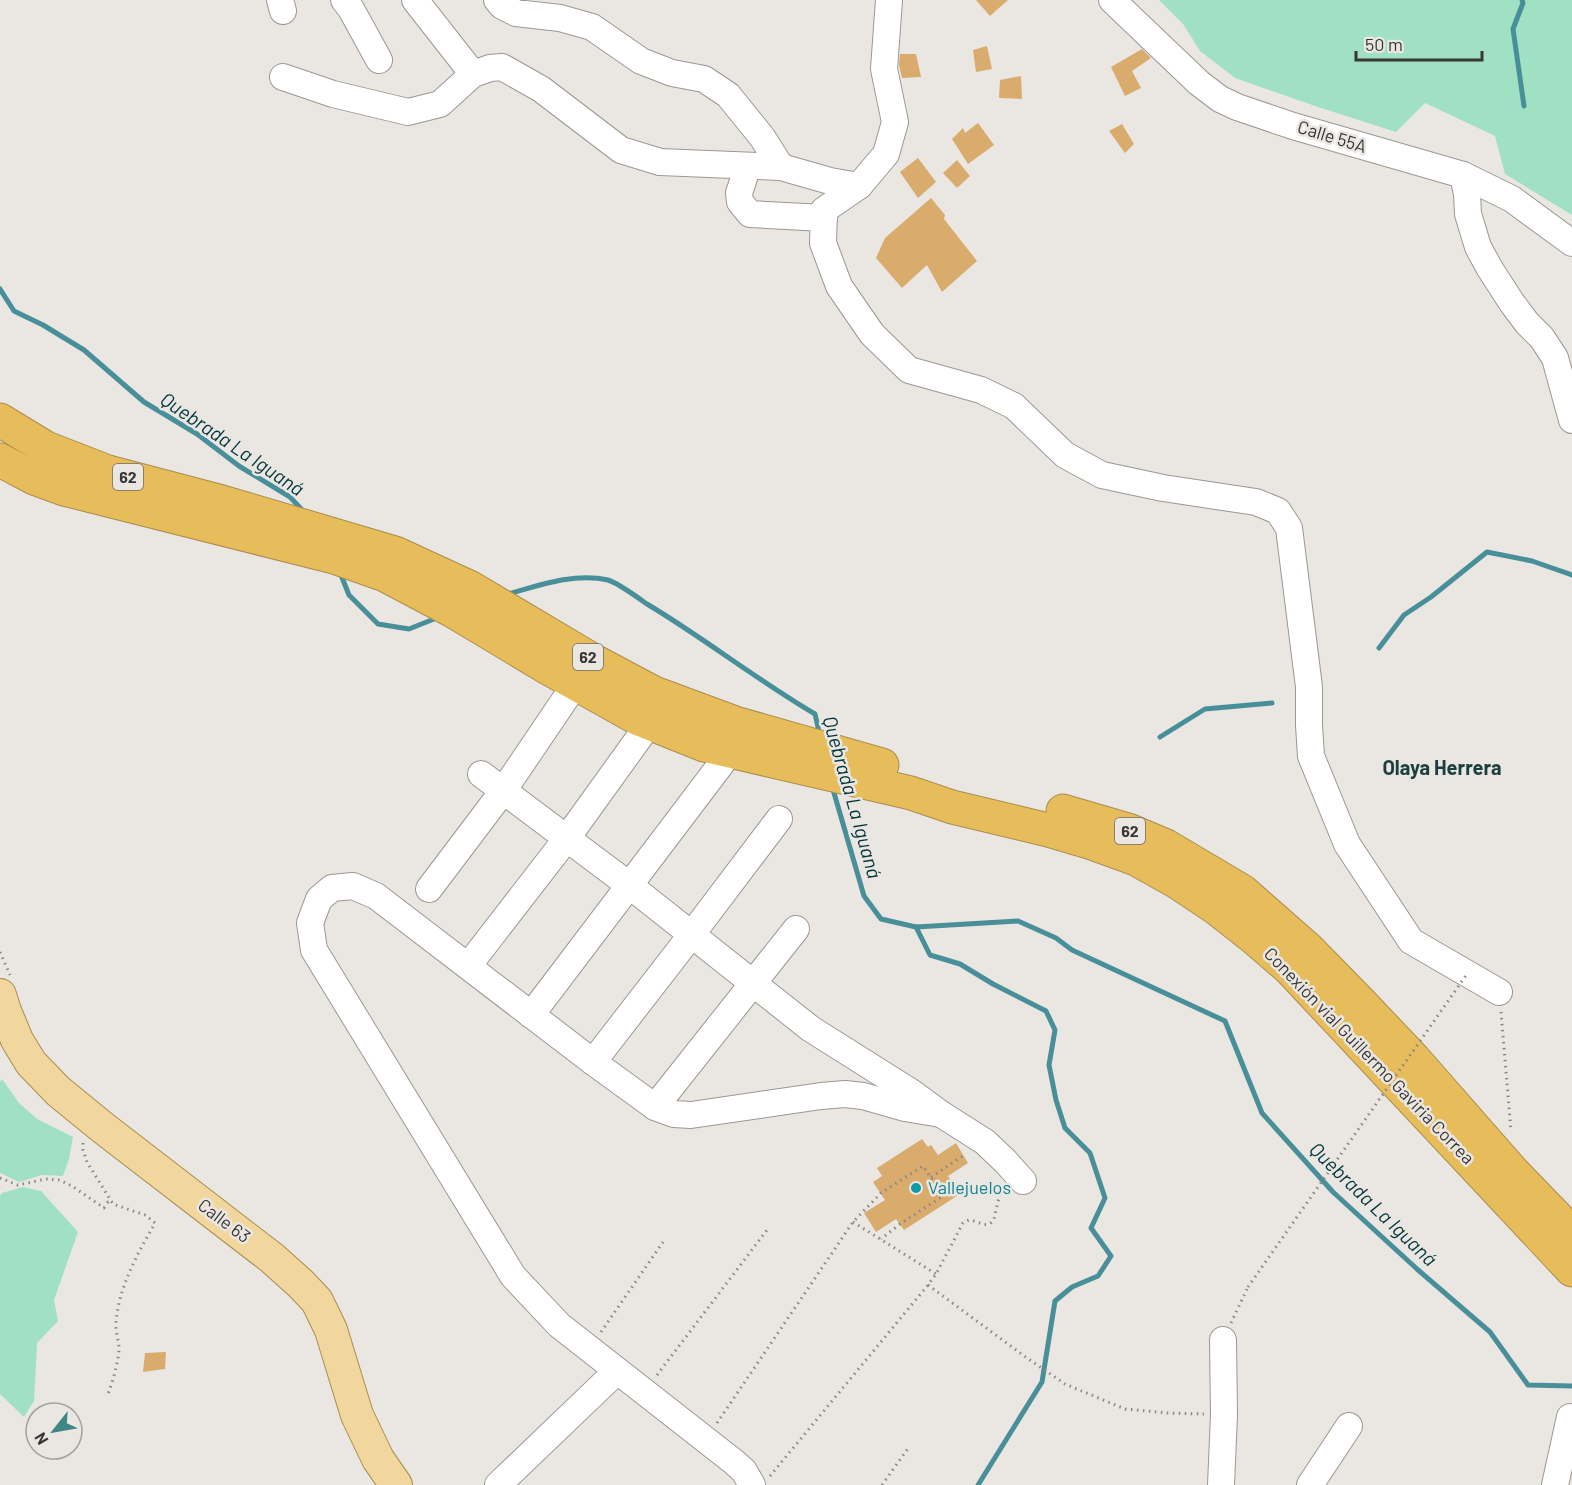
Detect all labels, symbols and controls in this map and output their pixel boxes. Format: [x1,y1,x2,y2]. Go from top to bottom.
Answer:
scale bar [1356,24,1482,62]
text: 50 m [1365,33,1403,55]
street label: Calle 55A [1295,115,1369,157]
water label: Quebrada La Iguaná [157,386,309,500]
road number: 62 [113,464,143,490]
road number: 62 [573,644,603,670]
water label: Quebrada La Iguaná [818,713,888,880]
district label: Olaya Herrera [1382,755,1502,779]
road number: 62 [1115,818,1145,844]
street label: Conexión vial Guillermo Gaviria Correa [1260,942,1479,1168]
water label: Quebrada La Iguaná [1305,1137,1442,1270]
place label: Vallejuelos [928,1176,1011,1198]
marker: Vallejuelos [909,1181,923,1195]
street label: Calle 63 [194,1193,255,1247]
north arrow [24,1401,84,1461]
text: N [30,1430,52,1448]

